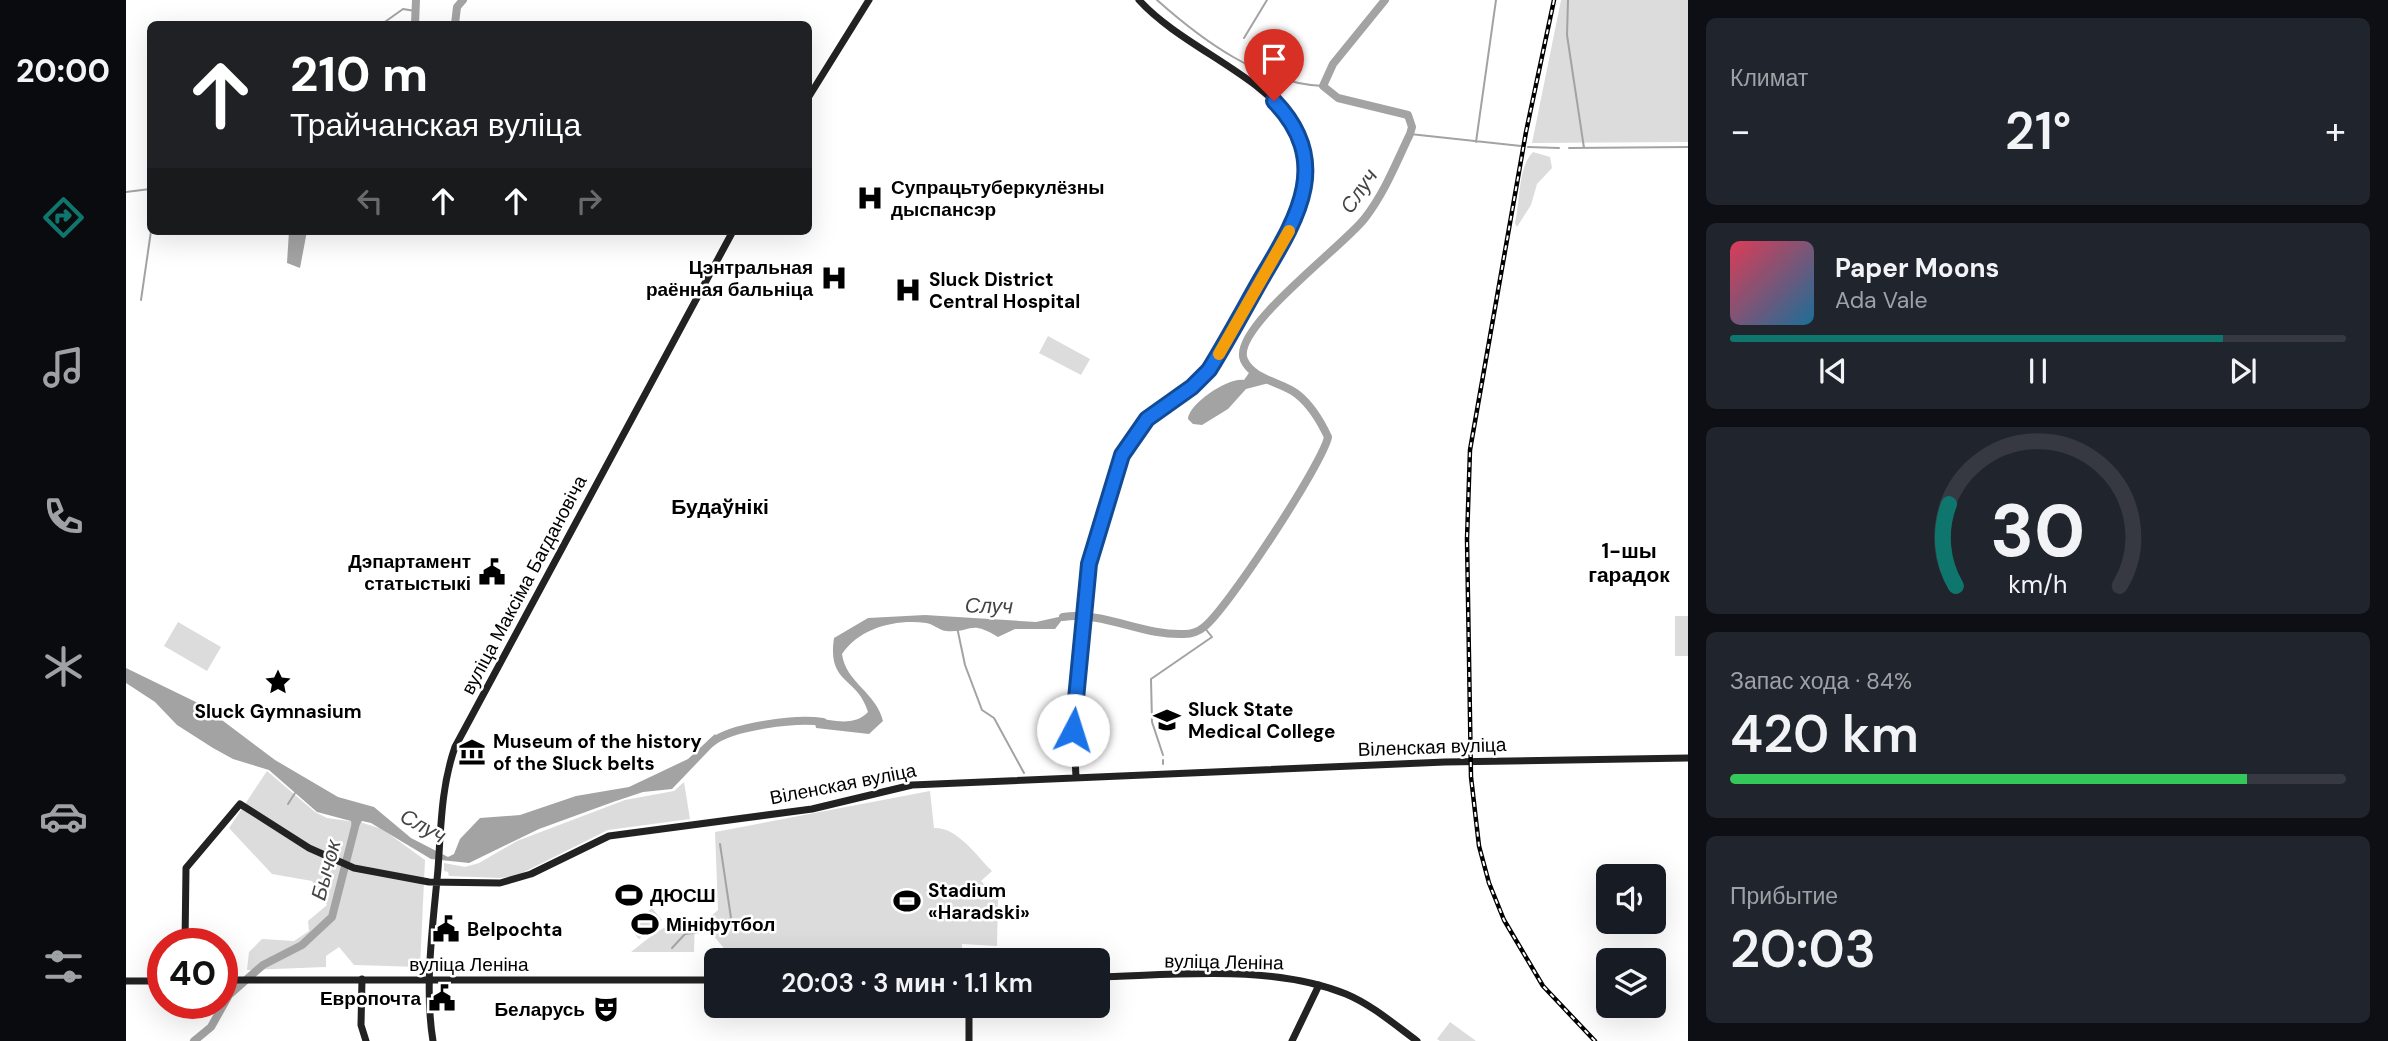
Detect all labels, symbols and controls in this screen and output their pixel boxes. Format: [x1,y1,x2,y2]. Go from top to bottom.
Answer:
pin [1244,29,1304,101]
icon: arrive [1255,40,1293,78]
text: 210 m [290,42,428,106]
icon: ahead [175,49,266,140]
text: 20:00 [16,50,110,92]
text: Климат [1730,63,1808,93]
text: 21° [2005,97,2071,165]
text: Трайчанская вуліца [290,104,581,146]
text: − [1730,106,1751,156]
text: + [2325,106,2346,156]
water label: Случ [1334,163,1384,219]
place label: Супрацьтуберкулёзны дыспансэр [891,175,1105,222]
icon: left [351,182,389,220]
icon: ahead [424,182,462,220]
icon: ahead [497,182,535,220]
icon: right [570,182,608,220]
hospital icon: Супрацьтуберкулёзны дыспансэр [855,183,885,213]
icon: directions [39,193,88,242]
text: Paper Moons [1835,251,1999,285]
place label: Цэнтральная раённая бальніца [646,255,813,302]
hospital icon: Цэнтральная раённая бальніца [819,263,849,293]
place label: Sluck District Central Hospital [929,267,1080,314]
hospital icon: Sluck District Central Hospital [893,275,923,305]
text: Ada Vale [1835,285,1928,315]
icon: music [39,343,88,392]
icon: previous [1814,352,1852,390]
icon: pause [2019,352,2057,390]
icon: next [2224,352,2262,390]
street label: вуліца Максіма Багдановіча [456,471,593,699]
text: 30 [1990,485,2086,580]
icon: phone [39,492,88,541]
district label: Будаўнікі [671,493,769,521]
district label: 1-шы гарадок [1588,537,1670,589]
place label: Дэпартамент статыстыкі [348,549,471,596]
public building icon: Дэпартамент статыстыкі [477,557,507,587]
text: km/h [2008,568,2068,601]
water label: Случ [965,592,1013,620]
icon: climate [39,642,88,691]
text: Запас хода · 84% [1730,666,1912,696]
place icon: Sluck Gymnasium [263,667,293,697]
position arrow [1036,693,1110,767]
place label: Sluck State Medical College [1188,697,1335,744]
place label: Sluck Gymnasium [194,699,362,724]
text: 420 km [1730,700,1919,768]
school or university icon: Sluck State Medical College [1152,705,1182,735]
place label: Museum of the history of the Sluck belts [493,729,702,776]
street label: Віленская вуліца [1357,732,1507,762]
museum icon: Museum of the history of the Sluck belts [457,737,487,767]
street label: Віленская вуліца [768,757,919,810]
icon: car [39,792,88,841]
water label: Случ [395,802,451,850]
water label: Бычок [305,836,348,903]
map controls [1596,864,1666,1018]
button: sound [1596,864,1666,934]
place label: Stadium «Haradski» [928,878,1030,925]
sports icon: ДЮСШ [614,880,644,910]
text: Прибытие [1730,881,1838,911]
place label: ДЮСШ [650,883,716,908]
sports icon: Stadium «Haradski» [892,886,922,916]
sports icon: Мініфутбол [630,909,660,939]
place label: Мініфутбол [666,912,775,937]
public building icon: Belpochta [431,914,461,944]
text: 20:03 [1730,915,1876,983]
place label: Belpochta [467,917,562,942]
speed limit sign: 40 [147,928,238,1019]
icon: filters [39,942,88,991]
street label: вуліца Леніна [1164,948,1284,976]
button: layers [1596,948,1666,1018]
street label: вуліца Леніна [409,952,529,977]
text: 20:03 · 3 мин · 1.1 km [781,966,1033,1000]
public building icon: Европочта [427,983,457,1013]
place label: Европочта [320,986,421,1011]
theatre icon: Беларусь [591,994,621,1024]
place label: Беларусь [494,997,585,1022]

